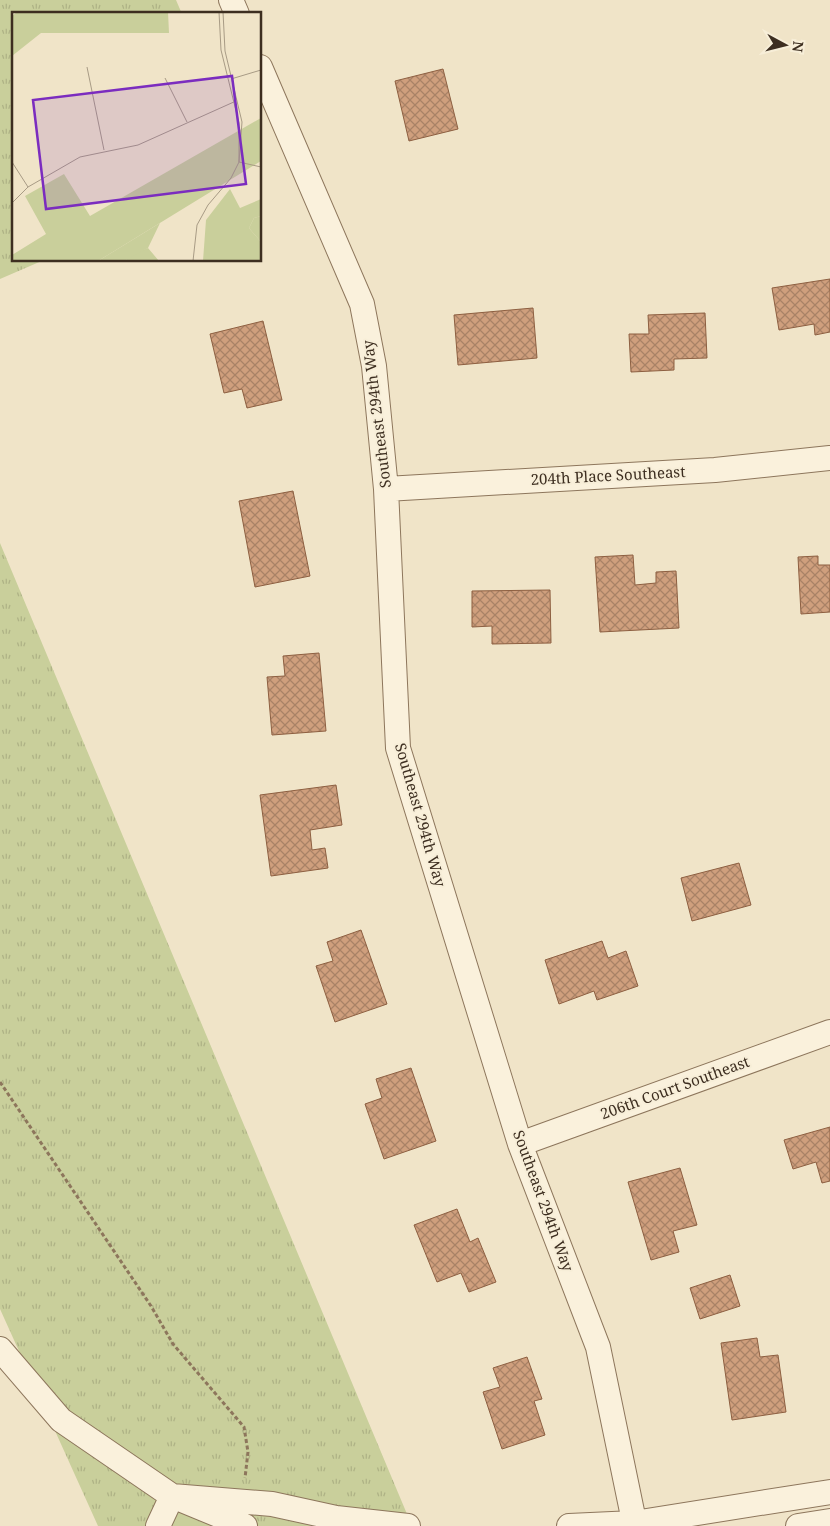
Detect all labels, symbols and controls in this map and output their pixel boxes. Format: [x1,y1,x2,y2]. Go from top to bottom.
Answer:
inset map [12,12,261,261]
north arrow [760,20,810,70]
text: N [788,40,809,53]
street label: Southeast 294th Way [357,339,395,489]
street label: 204th Place Southeast [530,461,686,489]
street label: Southeast 294th Way [391,740,451,889]
street label: 206th Court Southeast [597,1051,752,1123]
street label: Southeast 294th Way [509,1127,579,1274]

